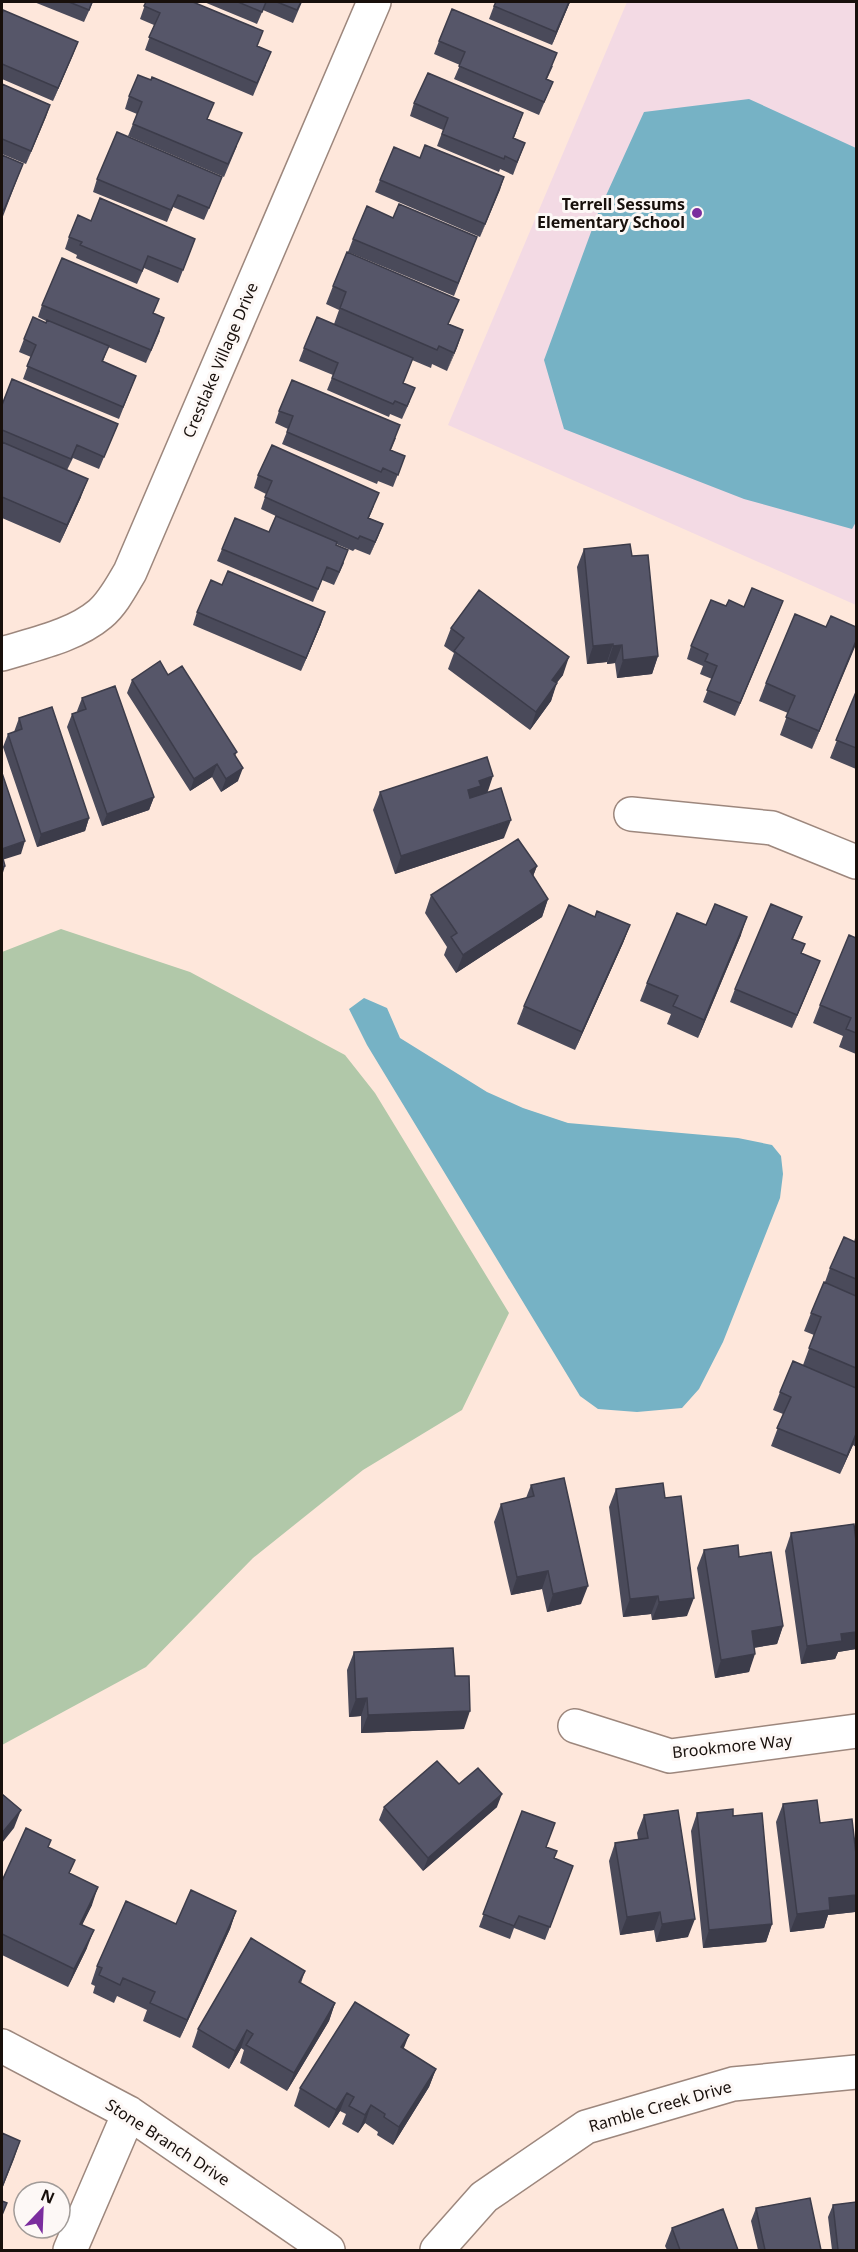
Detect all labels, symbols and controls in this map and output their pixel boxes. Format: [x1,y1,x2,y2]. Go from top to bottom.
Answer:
place label: Terrell Sessums Elementary School [537,193,685,233]
marker: Terrell Sessums Elementary School [690,206,704,220]
street label: Crestlake Village Drive [177,279,263,441]
street label: Brookmore Way [671,1729,794,1763]
street label: Ramble Creek Drive [586,2075,734,2137]
street label: Stone Branch Drive [102,2094,234,2190]
north arrow [12,2180,72,2240]
text: N [38,2184,58,2209]

